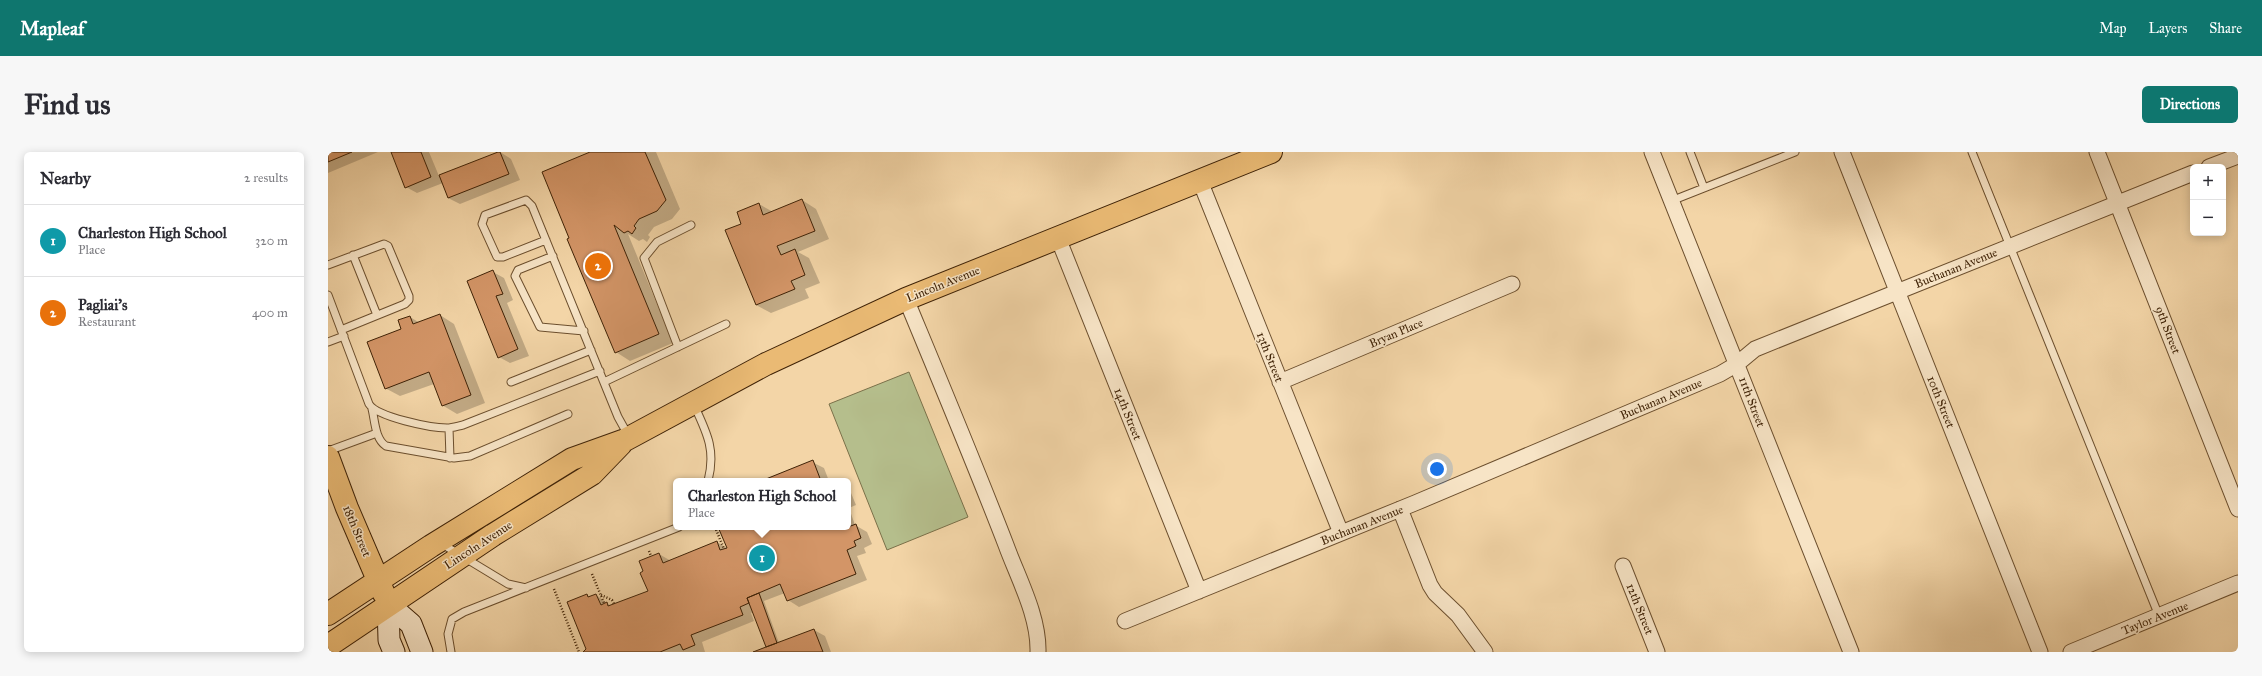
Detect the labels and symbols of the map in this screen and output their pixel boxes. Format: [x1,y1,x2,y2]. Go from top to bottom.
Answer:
street label: Buchanan Avenue [1913,245,1999,291]
pin: 2 [585,251,611,281]
street label: Lincoln Avenue [904,263,982,305]
street label: 9th Street [2153,304,2184,356]
street label: Bryan Place [1367,315,1425,351]
street label: 13th Street [1254,330,1287,385]
street label: 10th Street [1924,374,1958,431]
street label: Buchanan Avenue [1618,375,1704,423]
street label: 11th Street [1736,375,1768,430]
street label: 14th Street [1111,386,1145,443]
your location [1427,459,1447,479]
street label: Buchanan Avenue [1319,502,1405,548]
street label: 18th Street [340,503,374,559]
street label: Lincoln Avenue [441,518,515,572]
pin: 1 [749,543,775,573]
street label: 12th Street [1623,581,1657,637]
street label: Taylor Avenue [2120,598,2190,638]

